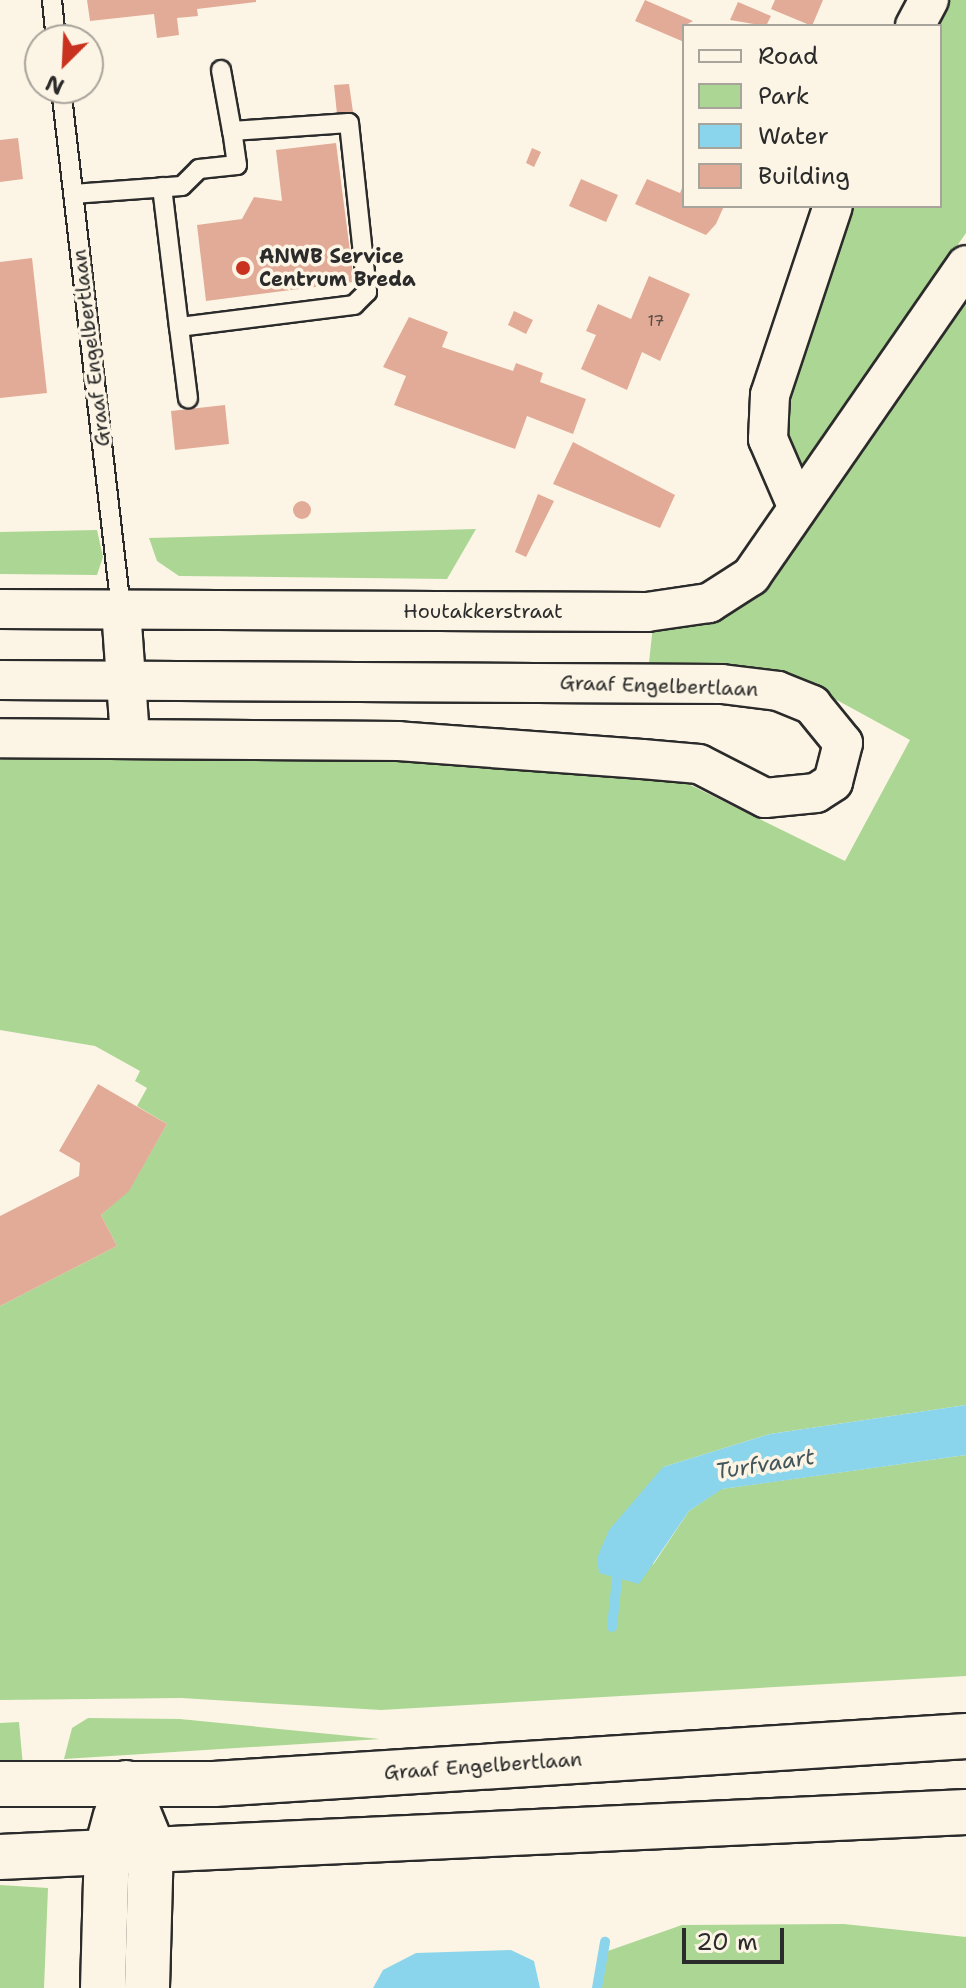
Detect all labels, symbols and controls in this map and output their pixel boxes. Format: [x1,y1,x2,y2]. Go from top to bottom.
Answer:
north arrow [24,24,104,104]
legend [682,24,942,208]
text: Road [758,40,818,72]
text: N [41,68,69,101]
text: Park [758,80,810,112]
text: Water [758,120,829,152]
text: Building [758,160,850,192]
place label: ANWB Service Centrum Breda [259,244,416,291]
street label: Graaf Engelbertlaan [67,248,115,448]
marker: ANWB Service Centrum Breda [234,259,252,277]
house number: 17 [647,311,665,331]
street label: Houtakkerstraat [403,599,563,623]
street label: Graaf Engelbertlaan [559,671,759,701]
water label: Turfvaart [714,1443,816,1485]
street label: Graaf Engelbertlaan [383,1747,583,1785]
scale bar [686,1912,788,1962]
text: 20 m [696,1926,758,1958]

